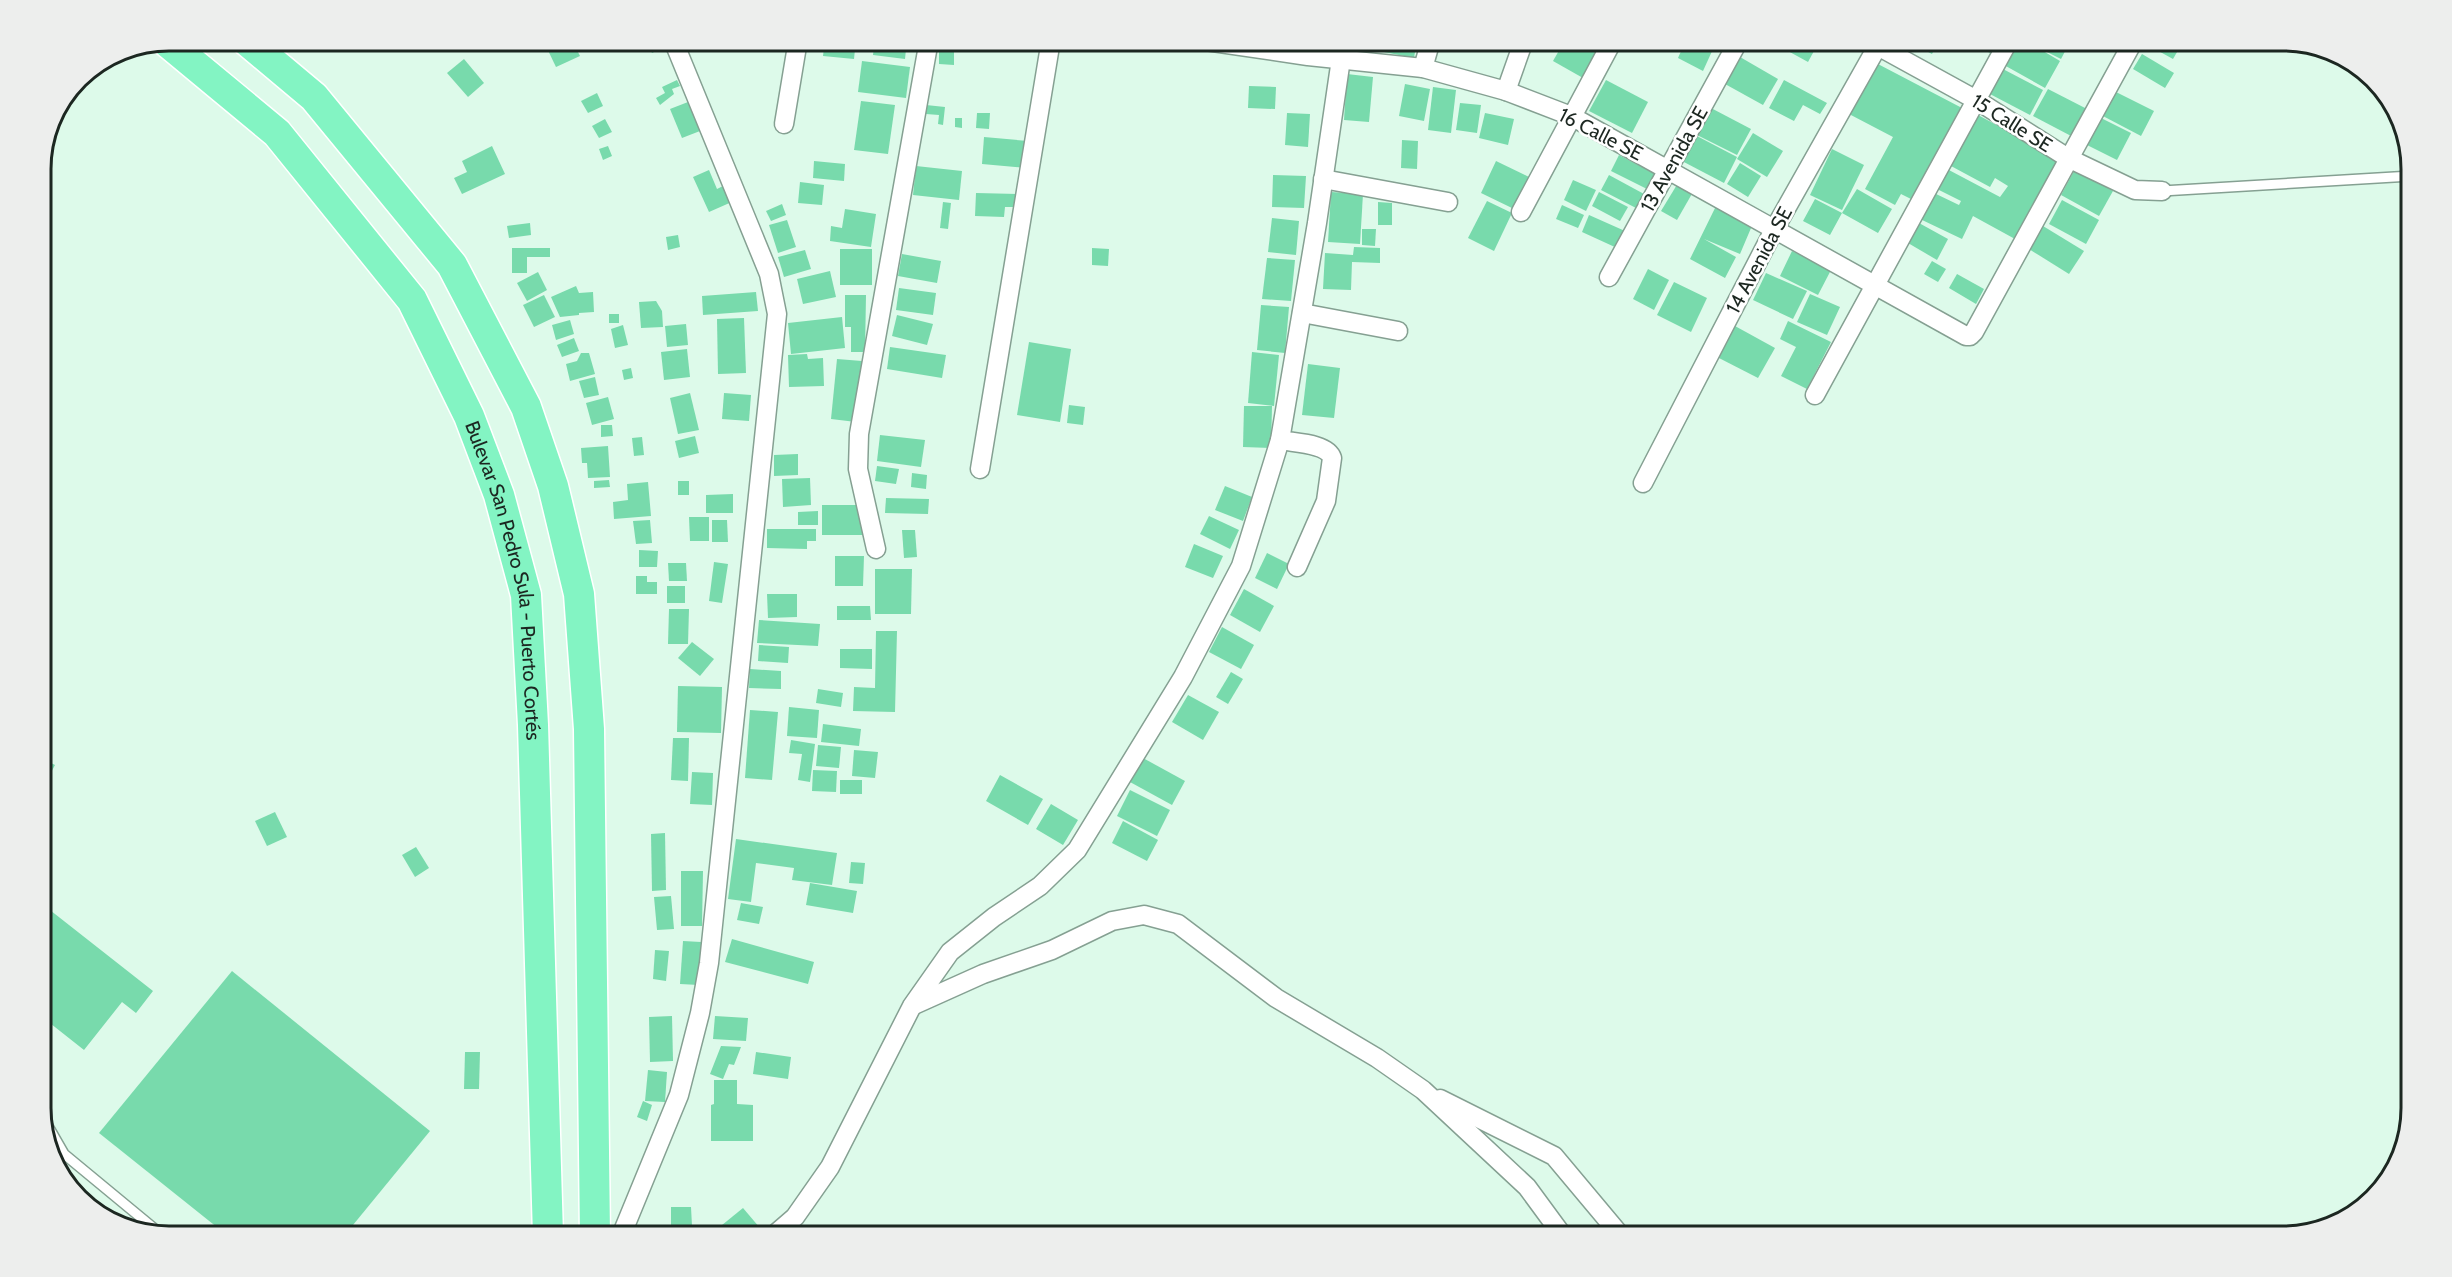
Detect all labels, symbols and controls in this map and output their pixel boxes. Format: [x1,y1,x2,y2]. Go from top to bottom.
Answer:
street label: 15 Calle SE [1967,89,2057,157]
street label: 13 Avenida SE [1635,102,1713,216]
street label: 16 Calle SE [1555,103,1647,165]
street label: 14 Avenida SE [1721,203,1797,317]
street label: Bulevar San Pedro Sula - Puerto Cortés [460,417,545,741]

